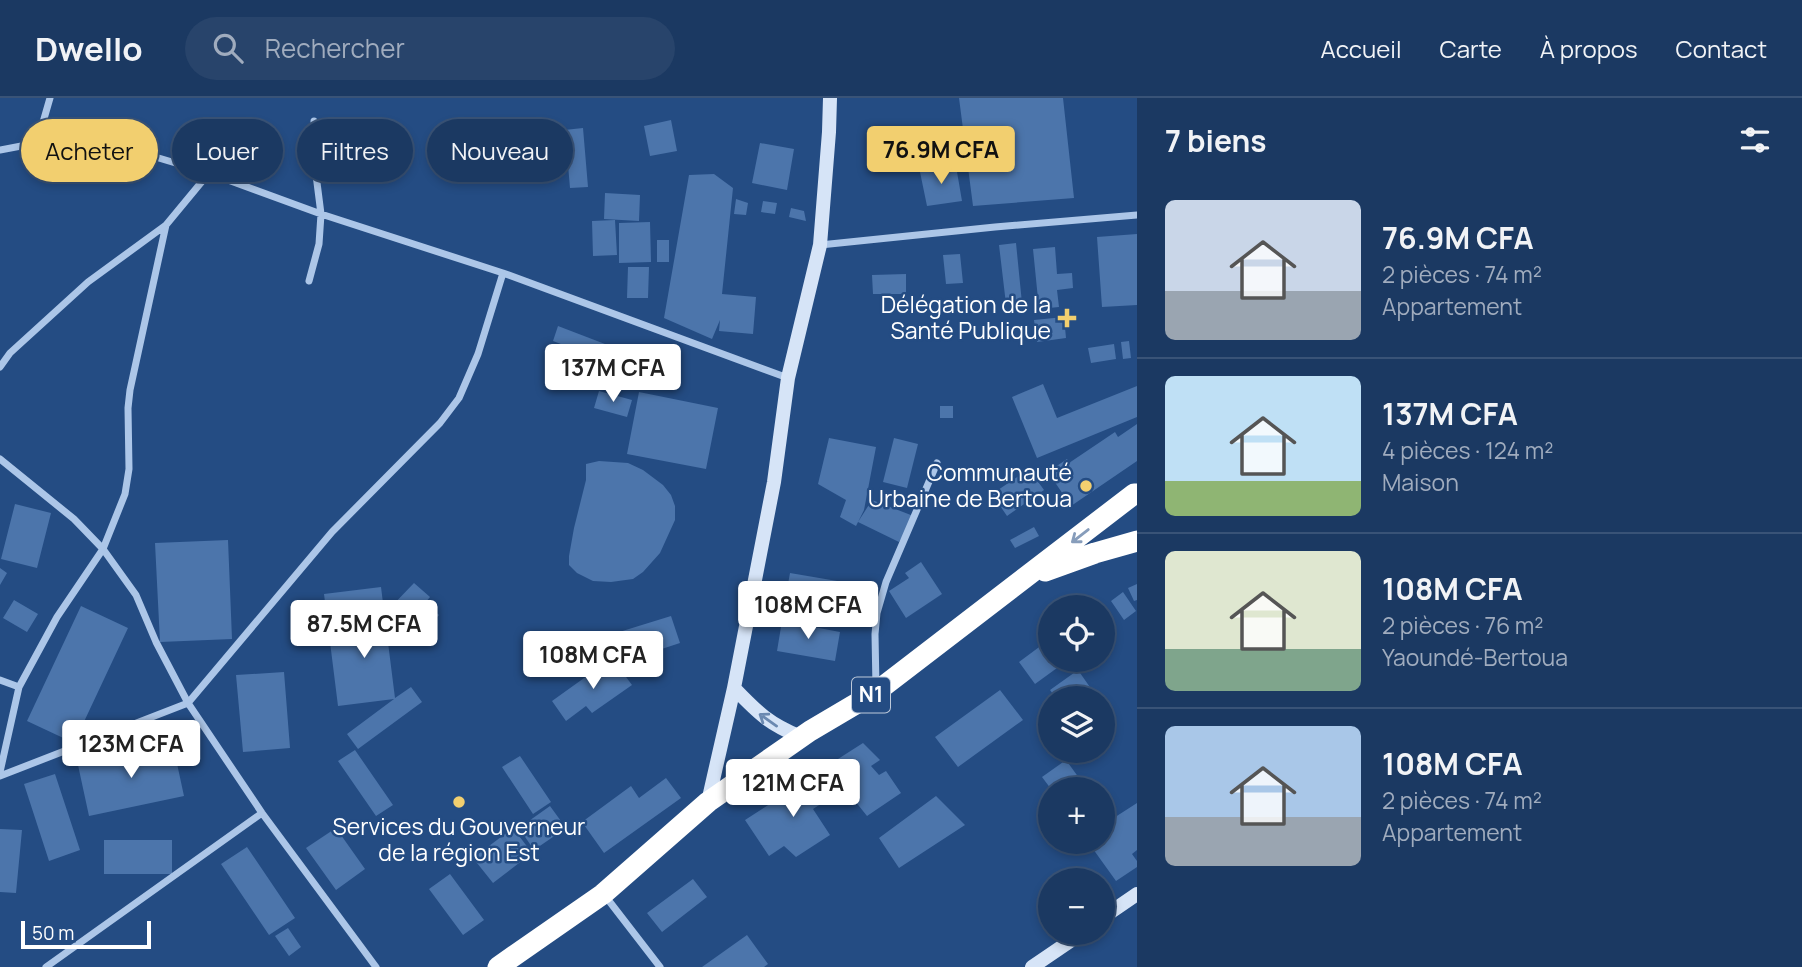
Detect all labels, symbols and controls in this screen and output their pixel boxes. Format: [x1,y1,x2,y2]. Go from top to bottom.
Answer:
search box [185,17,675,80]
text: Dwello [35,26,143,71]
icon: search [209,29,247,67]
text: Rechercher [265,30,405,66]
text: Accueil [1321,32,1401,65]
text: Carte [1439,32,1502,65]
text: À propos [1540,32,1638,65]
text: Contact [1676,32,1767,65]
chip: Acheter [21,119,158,182]
chip: Louer [172,119,283,182]
chip: Filtres [297,119,413,182]
chip: Nouveau [427,119,573,182]
text: 7 biens [1165,120,1267,161]
icon: filters [1736,121,1774,159]
pin: 76.9M CFA [861,126,1021,186]
text: 76.9M CFA [883,133,999,165]
text: 76.9M CFA [1382,217,1534,258]
icon: home [1221,228,1305,312]
text: 2 pièces · 74 m² [1382,258,1542,290]
place label: Délégation de la Santé Publique [881,288,1051,346]
text: Appartement [1382,290,1522,322]
marker: Délégation de la Santé Publique [1057,308,1077,328]
pin: 137M CFA [541,344,685,404]
text: 137M CFA [561,351,665,383]
text: 137M CFA [1382,393,1518,434]
icon: home [1221,404,1305,488]
text: 4 pièces · 124 m² [1382,434,1553,466]
place label: Communauté Urbaine de Bertoua [868,456,1072,514]
text: Maison [1382,466,1459,498]
marker: Communauté Urbaine de Bertoua [1078,478,1094,494]
one-way arrow [1071,528,1090,543]
text: 108M CFA [1382,568,1523,609]
icon: home [1221,579,1305,663]
pin: 108M CFA [736,582,880,641]
text: 108M CFA [754,588,862,620]
map controls [1038,595,1115,945]
button: locate [1038,595,1115,672]
pin: 87.5M CFA [284,601,444,660]
text: 87.5M CFA [307,607,421,639]
text: 2 pièces · 76 m² [1382,609,1544,641]
pin: 108M CFA [521,632,665,691]
text: 108M CFA [539,638,647,670]
text: Yaoundé-Bertoua [1382,641,1568,673]
road number: N1 [852,678,890,712]
button: layers [1038,686,1115,763]
one-way arrow [759,713,778,728]
pin: 123M CFA [59,720,203,780]
text: 123M CFA [78,727,184,759]
text: 108M CFA [1382,743,1523,784]
icon: home [1221,754,1305,838]
pin: 121M CFA [721,760,865,819]
text: 121M CFA [742,766,844,798]
button: + [1038,777,1115,854]
text: 2 pièces · 74 m² [1382,784,1542,816]
marker: Services du Gouverneur de la région Est [451,794,467,810]
place label: Services du Gouverneur de la région Est [333,810,585,868]
text: Appartement [1382,816,1522,848]
button: − [1038,868,1115,945]
scale bar [21,918,150,950]
text: 50 m [32,920,74,946]

